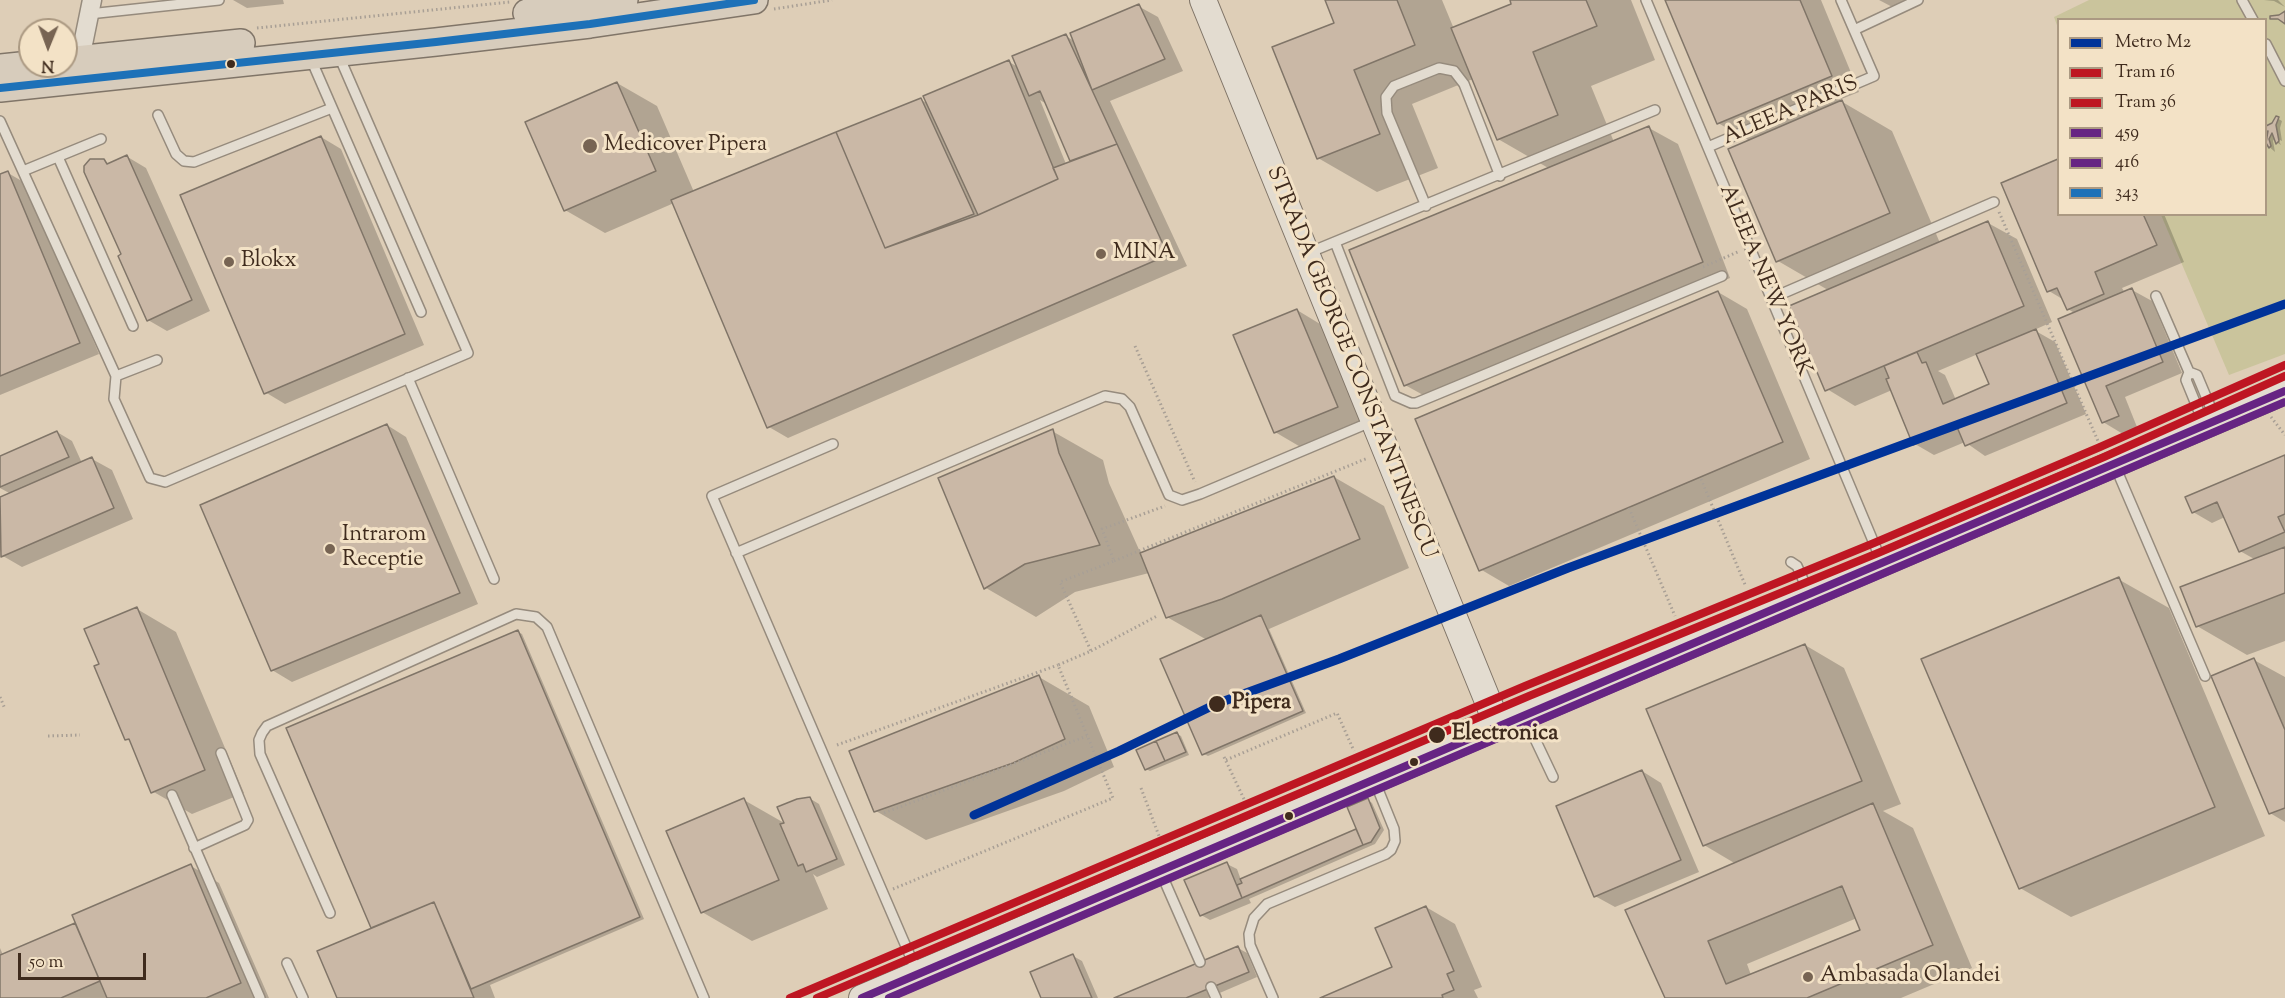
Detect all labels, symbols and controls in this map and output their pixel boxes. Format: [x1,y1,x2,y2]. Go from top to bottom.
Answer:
north arrow [18,18,78,78]
legend [2057,18,2267,216]
text: Metro M2 [2115,30,2191,56]
text: N [41,53,54,76]
unlabelled marker [225,58,237,70]
text: Tram 16 [2115,60,2175,86]
street label: ALEEA PARIS [1719,72,1863,152]
text: Tram 36 [2115,90,2176,116]
text: 459 [2115,120,2139,146]
place label: Medicover Pipera [604,133,767,159]
marker: Medicover Pipera [581,137,599,155]
text: 416 [2115,150,2139,176]
street label: STRADA GEORGE CONSTANTINESCU [1259,163,1441,563]
text: 343 [2115,180,2139,206]
street label: ALEEA NEW YORK [1712,181,1816,381]
place label: MINA [1113,241,1176,267]
marker: MINA [1094,247,1108,261]
place label: Blokx [241,249,297,275]
marker: Blokx [222,255,236,269]
place label: Intrarom Receptie [342,523,426,574]
marker: Intrarom Receptie [323,542,337,556]
place label: Pipera [1232,691,1291,717]
marker: Pipera [1207,694,1227,714]
place label: Electronica [1452,722,1558,748]
marker: Electronica [1427,725,1447,745]
unlabelled marker [1408,756,1420,768]
unlabelled marker [1283,810,1295,822]
scale bar [21,941,148,979]
text: 50 m [29,950,63,976]
place label: Ambasada Olandei [1820,964,2000,990]
marker: Ambasada Olandei [1801,970,1815,984]

